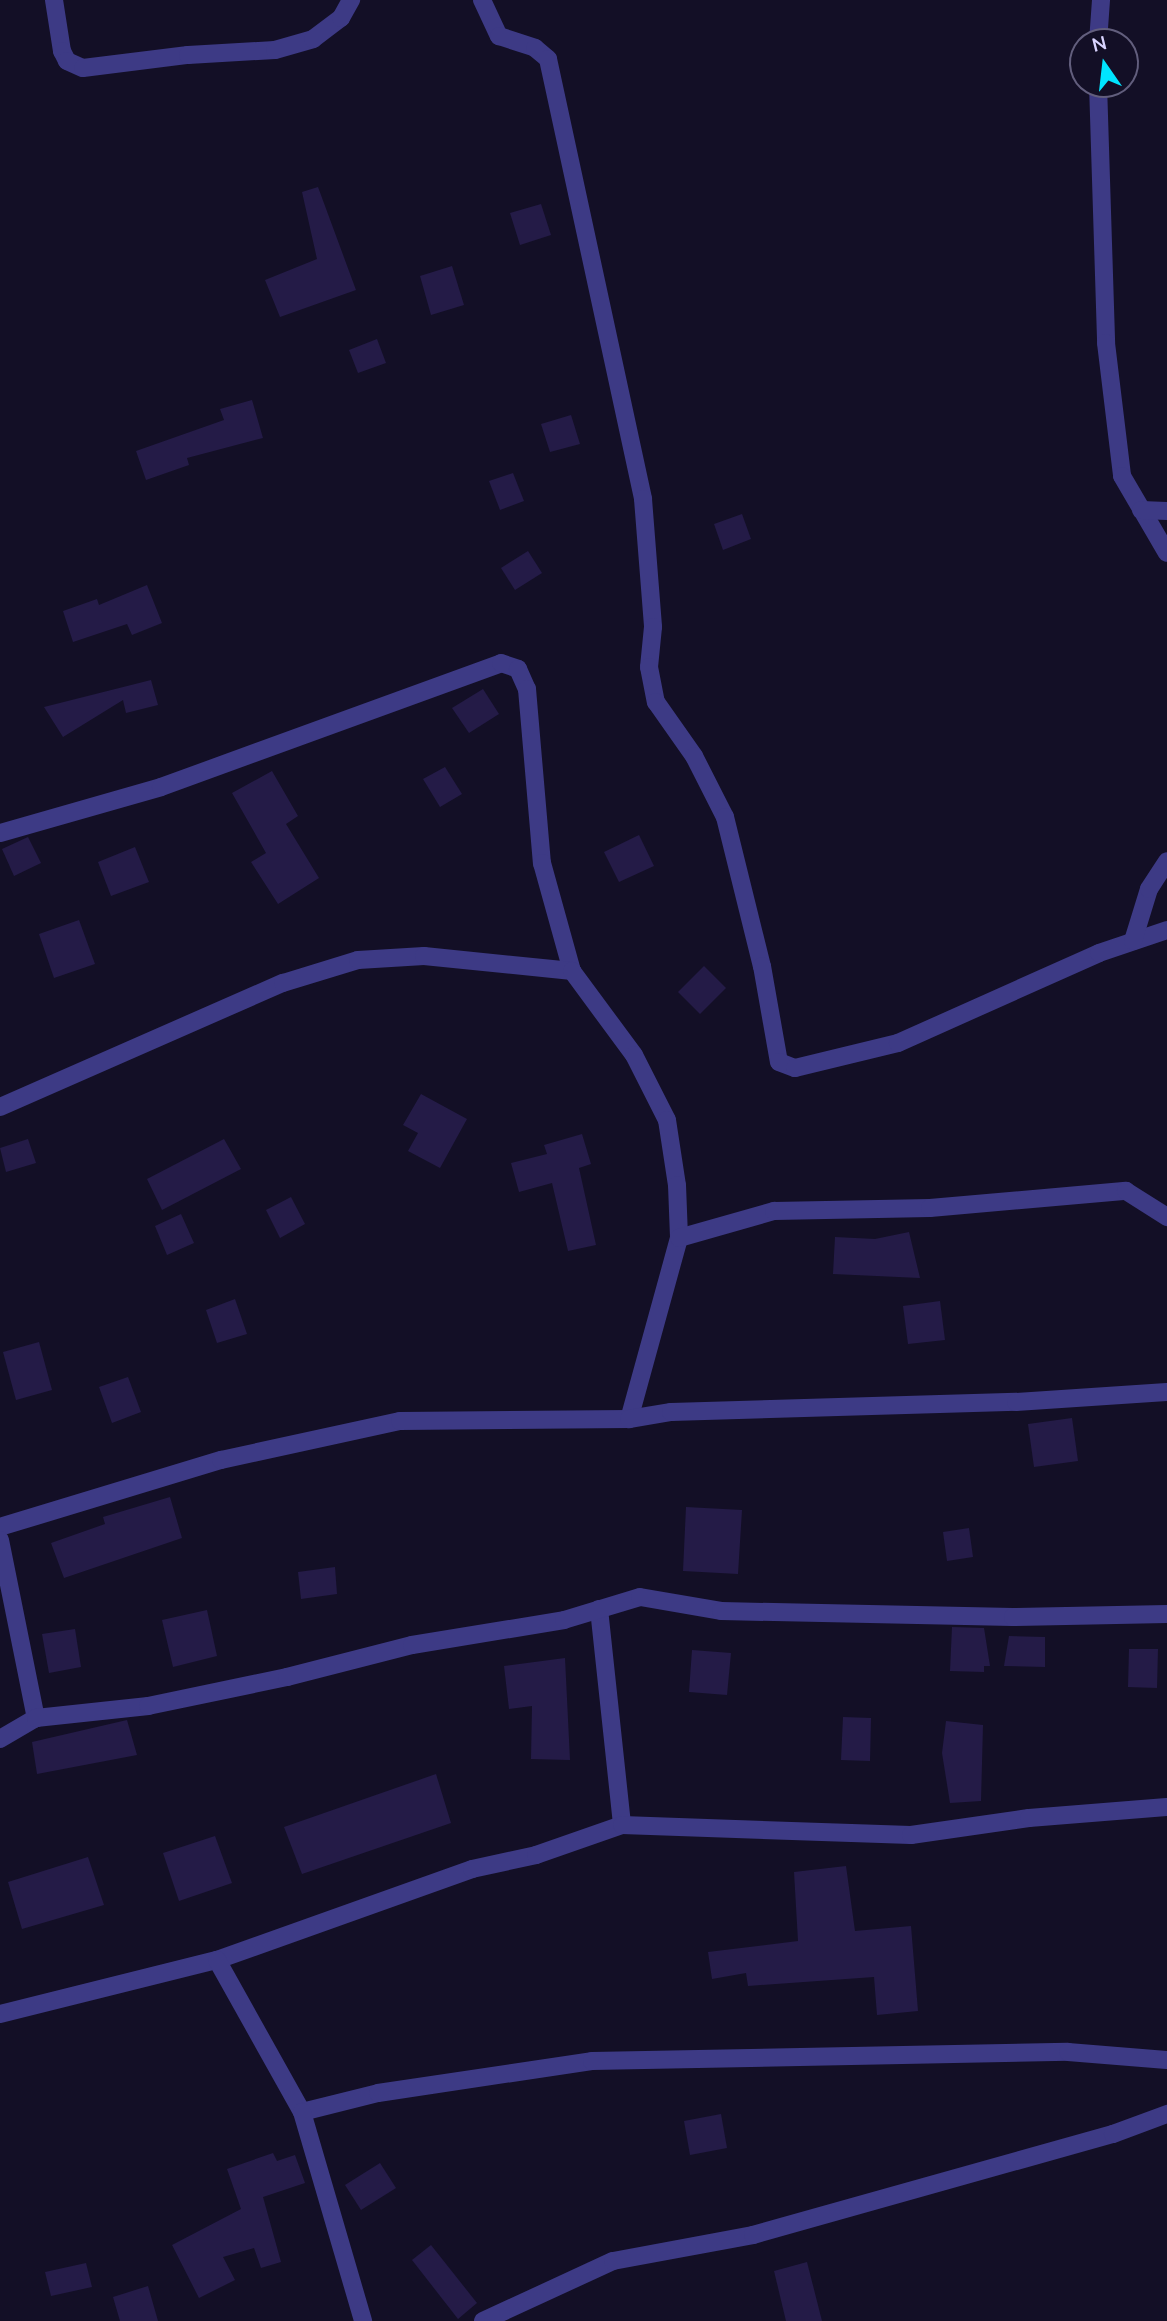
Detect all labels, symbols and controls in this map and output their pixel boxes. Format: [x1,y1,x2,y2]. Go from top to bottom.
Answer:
north arrow [1069,28,1139,98]
text: N [1089,30,1109,59]

